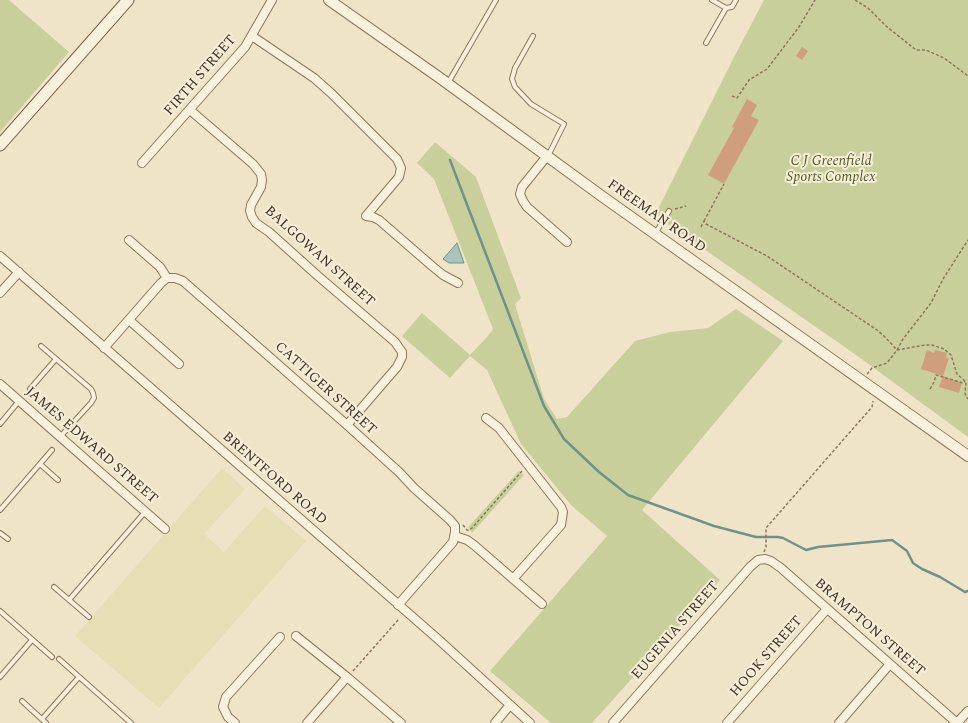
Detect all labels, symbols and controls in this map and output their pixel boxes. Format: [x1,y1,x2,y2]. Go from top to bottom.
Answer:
street label: FIRTH STREET [161,32,241,120]
park label: C J Greenfield Sports Complex [787,154,875,186]
street label: FREEMAN ROAD [604,177,708,257]
street label: BALGOWAN STREET [261,203,377,311]
street label: CATTIGER STREET [271,339,379,439]
street label: JAMES EDWARD STREET [21,384,161,508]
street label: BRENTFORD ROAD [218,429,330,529]
street label: BRAMPTON STREET [810,576,928,680]
street label: EUGENIA STREET [629,579,723,683]
street label: HOOK STREET [727,613,807,701]

